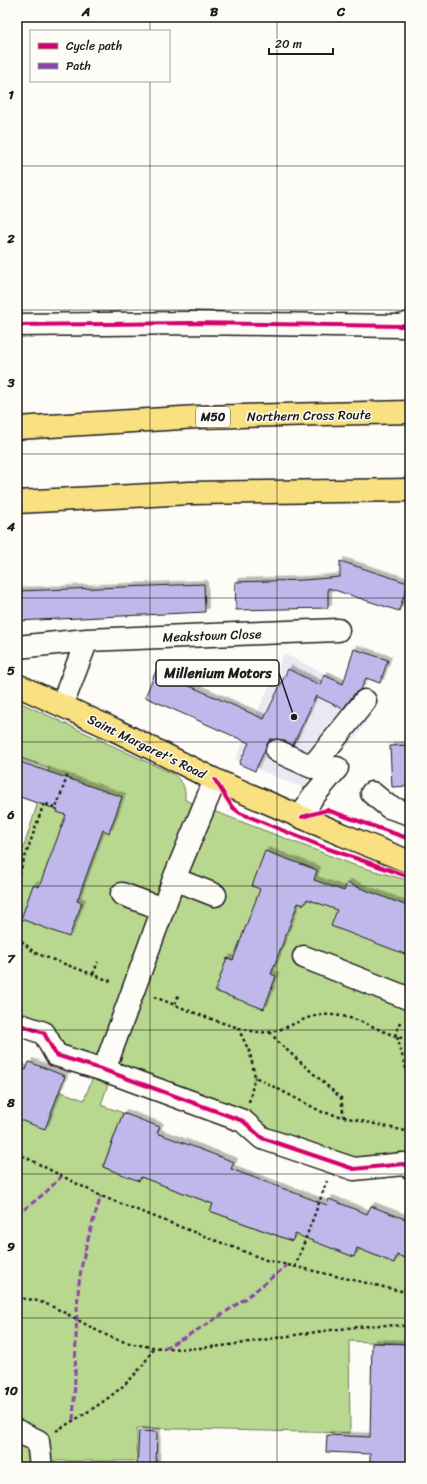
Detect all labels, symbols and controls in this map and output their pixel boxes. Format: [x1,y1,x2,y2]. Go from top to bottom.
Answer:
text: A [81,0,90,23]
text: B [210,0,219,23]
text: C [336,0,346,23]
legend [30,30,170,82]
scale bar [269,30,333,56]
text: 20 m [275,33,302,55]
text: Cycle path [66,35,122,57]
text: Path [66,55,91,77]
text: 1 [8,83,14,106]
text: 2 [6,227,15,250]
text: 3 [6,371,15,394]
street label: Northern Cross Route [247,403,371,428]
road number: M50 [196,407,230,427]
text: 4 [6,515,16,538]
street label: Meakstown Close [162,622,262,649]
text: 5 [7,659,15,682]
callout: Millenium Motors [156,660,279,686]
text: Millenium Motors [163,661,272,686]
street label: Saint Margaret's Road [83,708,211,786]
text: 6 [6,803,15,826]
text: 7 [7,947,16,970]
text: 8 [6,1091,15,1114]
text: 9 [7,1235,15,1258]
text: 10 [4,1379,18,1402]

